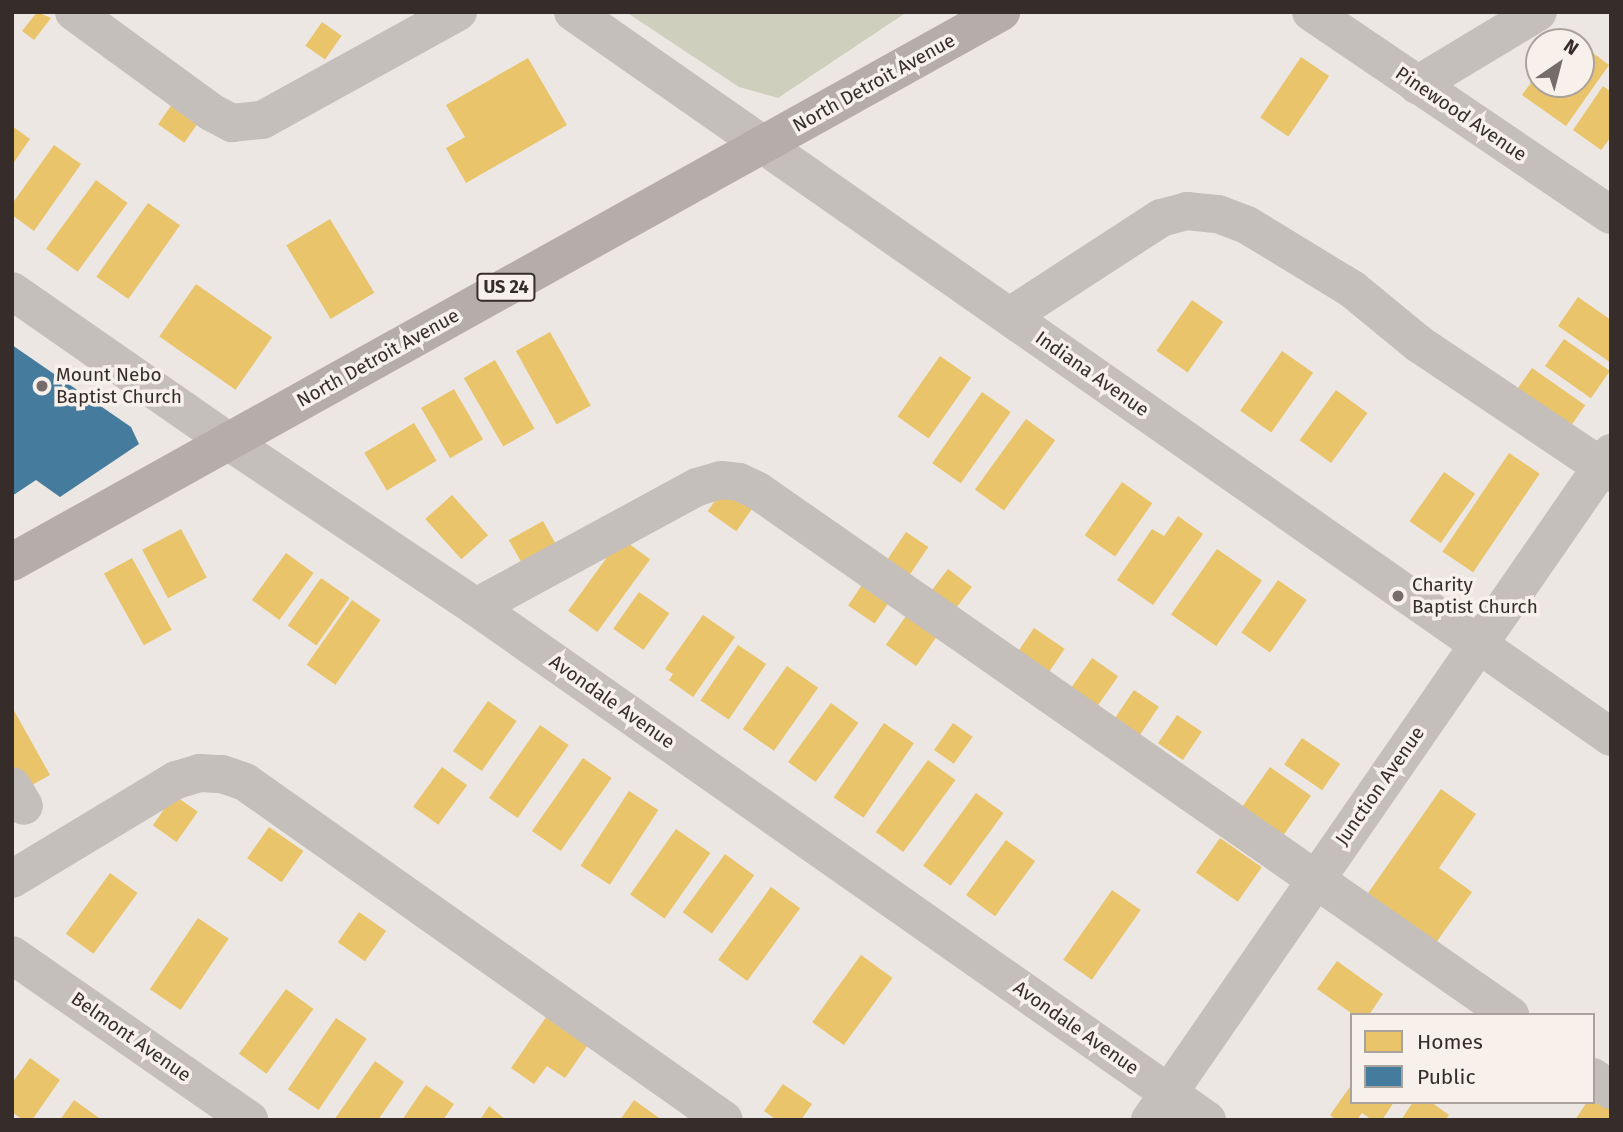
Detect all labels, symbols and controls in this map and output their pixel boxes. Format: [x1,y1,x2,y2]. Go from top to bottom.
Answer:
north arrow [1525,28,1595,98]
street label: North Detroit Avenue [789,29,959,137]
text: N [1559,34,1583,60]
street label: Pinewood Avenue [1391,62,1531,166]
road number: US 24 [476,272,536,302]
street label: North Detroit Avenue [293,304,463,412]
street label: Indiana Avenue [1031,326,1153,422]
place label: Mount Nebo Baptist Church [56,364,182,408]
marker: Mount Nebo Baptist Church [34,378,50,394]
place label: Charity Baptist Church [1412,574,1538,618]
marker: Charity Baptist Church [1390,588,1406,604]
street label: Avondale Avenue [545,650,679,754]
street label: Junction Avenue [1331,722,1429,850]
street label: Avondale Avenue [1009,976,1143,1080]
street label: Belmont Avenue [67,987,195,1087]
legend [1350,1013,1595,1104]
text: Homes [1417,1029,1483,1055]
text: Public [1417,1064,1475,1090]

